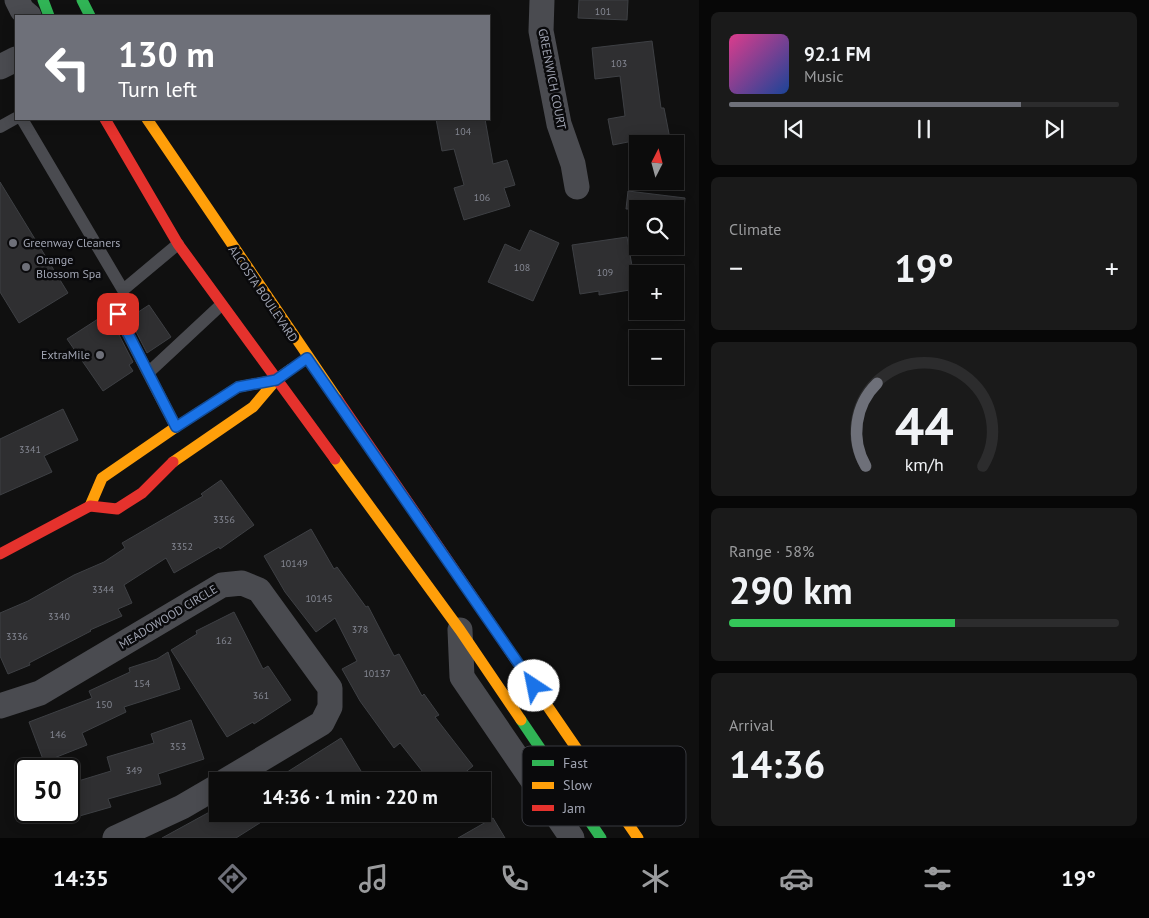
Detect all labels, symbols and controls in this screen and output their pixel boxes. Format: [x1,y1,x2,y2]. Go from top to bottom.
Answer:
house number: 101 [595,5,611,18]
street label: GREENWICH COURT [535,27,570,131]
text: 130 m [118,31,215,77]
icon: left [35,35,100,100]
text: 92.1 FM [804,42,871,66]
house number: 103 [611,57,627,70]
text: Music [804,66,844,86]
text: Turn left [118,75,197,103]
icon: previous [780,115,808,143]
icon: pause [910,115,938,143]
icon: next [1040,115,1068,143]
house number: 104 [455,125,472,138]
north arrow [629,135,684,190]
map controls [629,135,684,385]
house number: 106 [474,191,490,204]
button: search [629,200,684,255]
text: Climate [729,219,781,239]
place label: Greenway Cleaners [23,235,120,250]
marker: Greenway Cleaners [7,237,19,249]
street label: ALCOSTA BOULEVARD [226,243,301,345]
text: 19° [894,243,954,292]
text: − [729,249,743,286]
text: + [1105,249,1119,286]
place label: Orange Blossom Spa [36,252,101,281]
marker: Orange Blossom Spa [20,261,32,273]
house number: 108 [514,261,530,274]
button: + [629,265,684,320]
house number: 109 [597,266,613,279]
pin [97,293,139,335]
icon: arrive [104,300,132,328]
button: − [629,330,684,385]
place label: ExtraMile [41,347,90,362]
marker: ExtraMile [94,349,106,361]
text: 44 [895,392,953,459]
house number: 3341 [19,443,41,456]
text: km/h [904,453,944,476]
house number: 3356 [213,513,235,526]
house number: 3352 [171,540,193,553]
text: Range · 58% [729,541,814,561]
house number: 10149 [280,557,308,570]
text: 290 km [729,565,853,614]
street label: MEADOWOOD CIRCLE [116,581,220,652]
house number: 3344 [92,583,114,596]
house number: 10145 [305,592,333,605]
house number: 3340 [48,610,70,623]
house number: 378 [352,623,368,636]
house number: 3336 [6,630,28,643]
house number: 162 [216,634,232,647]
position arrow [507,659,559,711]
house number: 10137 [363,667,391,680]
house number: 154 [134,677,151,690]
house number: 361 [253,689,269,702]
house number: 150 [96,698,113,711]
text: Arrival [729,715,774,735]
house number: 146 [50,728,66,741]
text: 14:36 [729,739,825,788]
house number: 353 [170,740,186,753]
legend [522,746,686,826]
text: Fast [563,754,588,772]
speed limit sign: 50 [15,758,80,823]
house number: 349 [126,764,142,777]
text: Slow [563,776,593,794]
text: 14:36 · 1 min · 220 m [262,785,438,809]
text: Jam [562,799,585,817]
icon: directions [215,861,250,896]
icon: music [356,861,391,896]
icon: phone [497,861,532,896]
icon: climate [638,861,673,896]
icon: car [779,861,814,896]
icon: filters [920,861,955,896]
text: 14:35 [53,864,109,892]
text: 19° [1061,864,1096,892]

